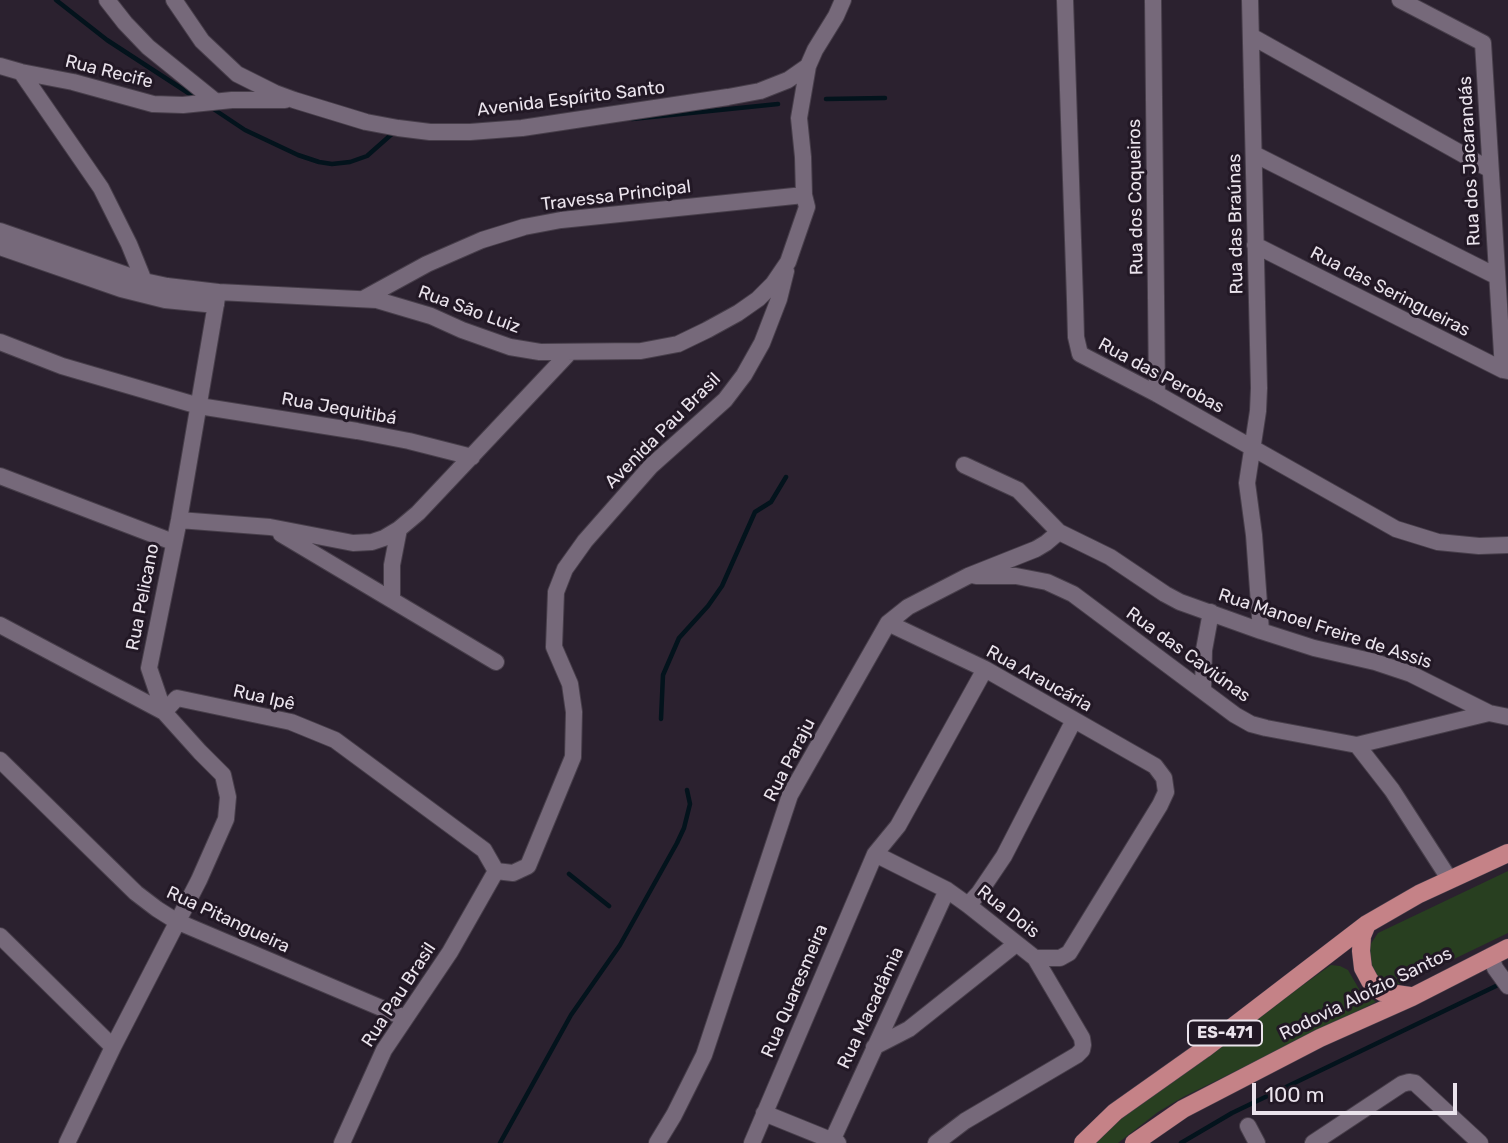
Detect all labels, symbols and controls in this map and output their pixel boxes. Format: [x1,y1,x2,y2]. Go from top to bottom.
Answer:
street label: Rua Recife [63,51,155,93]
street label: Rua dos Jacarandás [1455,75,1485,247]
street label: Avenida Espírito Santo [476,77,666,121]
street label: Rua dos Coqueiros [1124,119,1148,275]
street label: Rua das Braúnas [1224,153,1248,295]
street label: Travessa Principal [540,176,692,216]
street label: Rua das Seringueiras [1307,242,1473,342]
street label: Rua São Luiz [415,282,523,338]
street label: Rua das Perobas [1094,334,1228,418]
street label: Avenida Pau Brasil [601,369,725,493]
street label: Rua Jequitibá [280,388,398,430]
street label: Rua Pelicano [122,542,164,652]
street label: Rua Manoel Freire de Assis [1216,584,1434,674]
street label: Rua das Caviúnas [1122,603,1254,707]
street label: Rua Araucária [982,641,1096,717]
street label: Rua Ipê [231,680,297,716]
street label: Rua Paraju [760,715,820,805]
street label: Rua Dois [972,881,1044,943]
street label: Rua Pitangueira [163,882,293,958]
street label: Rua Quaresmeira [757,921,833,1061]
street label: Rua Pau Brasil [357,939,441,1051]
street label: Rodovia Aloízio Santos [1276,943,1456,1045]
street label: Rua Macadâmia [833,944,909,1072]
road number: ES-471 [1188,1021,1262,1046]
scale bar [1256,1070,1461,1114]
text: 100 m [1265,1082,1324,1107]

